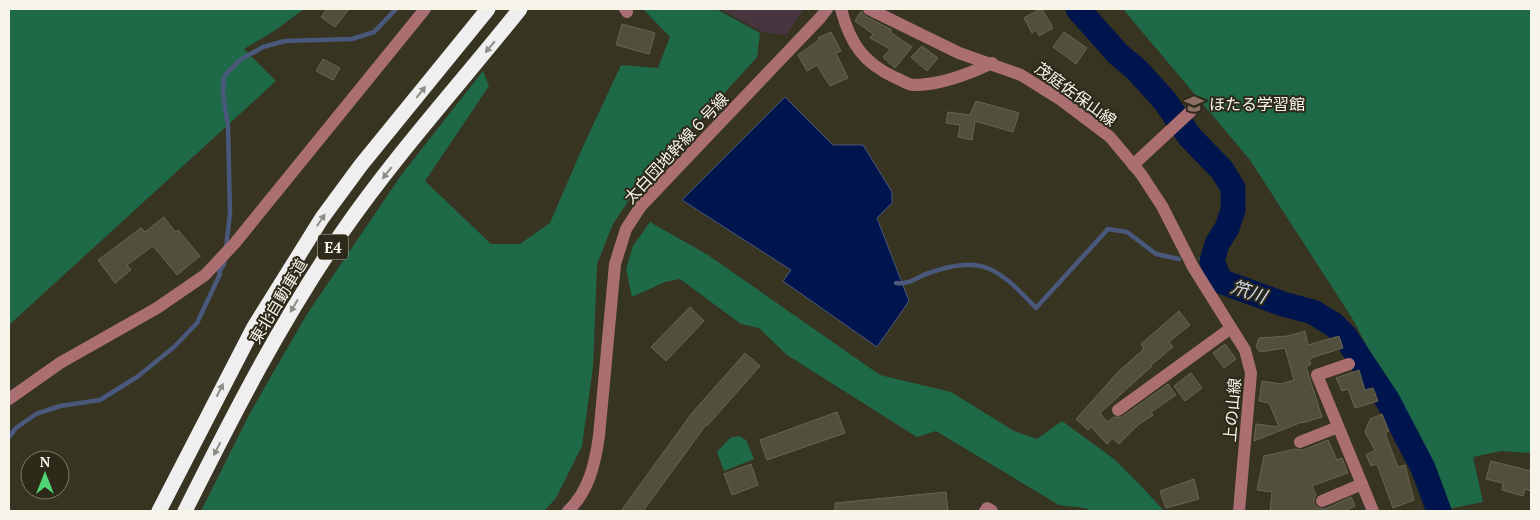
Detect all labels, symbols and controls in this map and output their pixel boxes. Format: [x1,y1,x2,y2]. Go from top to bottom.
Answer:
one-way arrow [484,40,495,53]
street label: 茂庭佐保山線 [1031,57,1121,131]
one-way arrow [415,85,426,98]
street label: 太白団地幹線６号線 [619,88,733,208]
school or university icon: ほたる学習館 [1183,93,1205,115]
place label: ほたる学習館 [1209,93,1305,115]
one-way arrow [381,166,392,179]
one-way arrow [316,213,326,227]
road number: E4 [318,234,348,260]
street label: 東北自動車道 [244,254,312,348]
water label: 笊川 [1228,274,1272,309]
one-way arrow [290,300,299,313]
street label: 上の山線 [1218,377,1246,443]
one-way arrow [216,383,224,397]
one-way arrow [213,442,221,456]
north arrow [20,450,70,500]
text: N [40,452,51,471]

